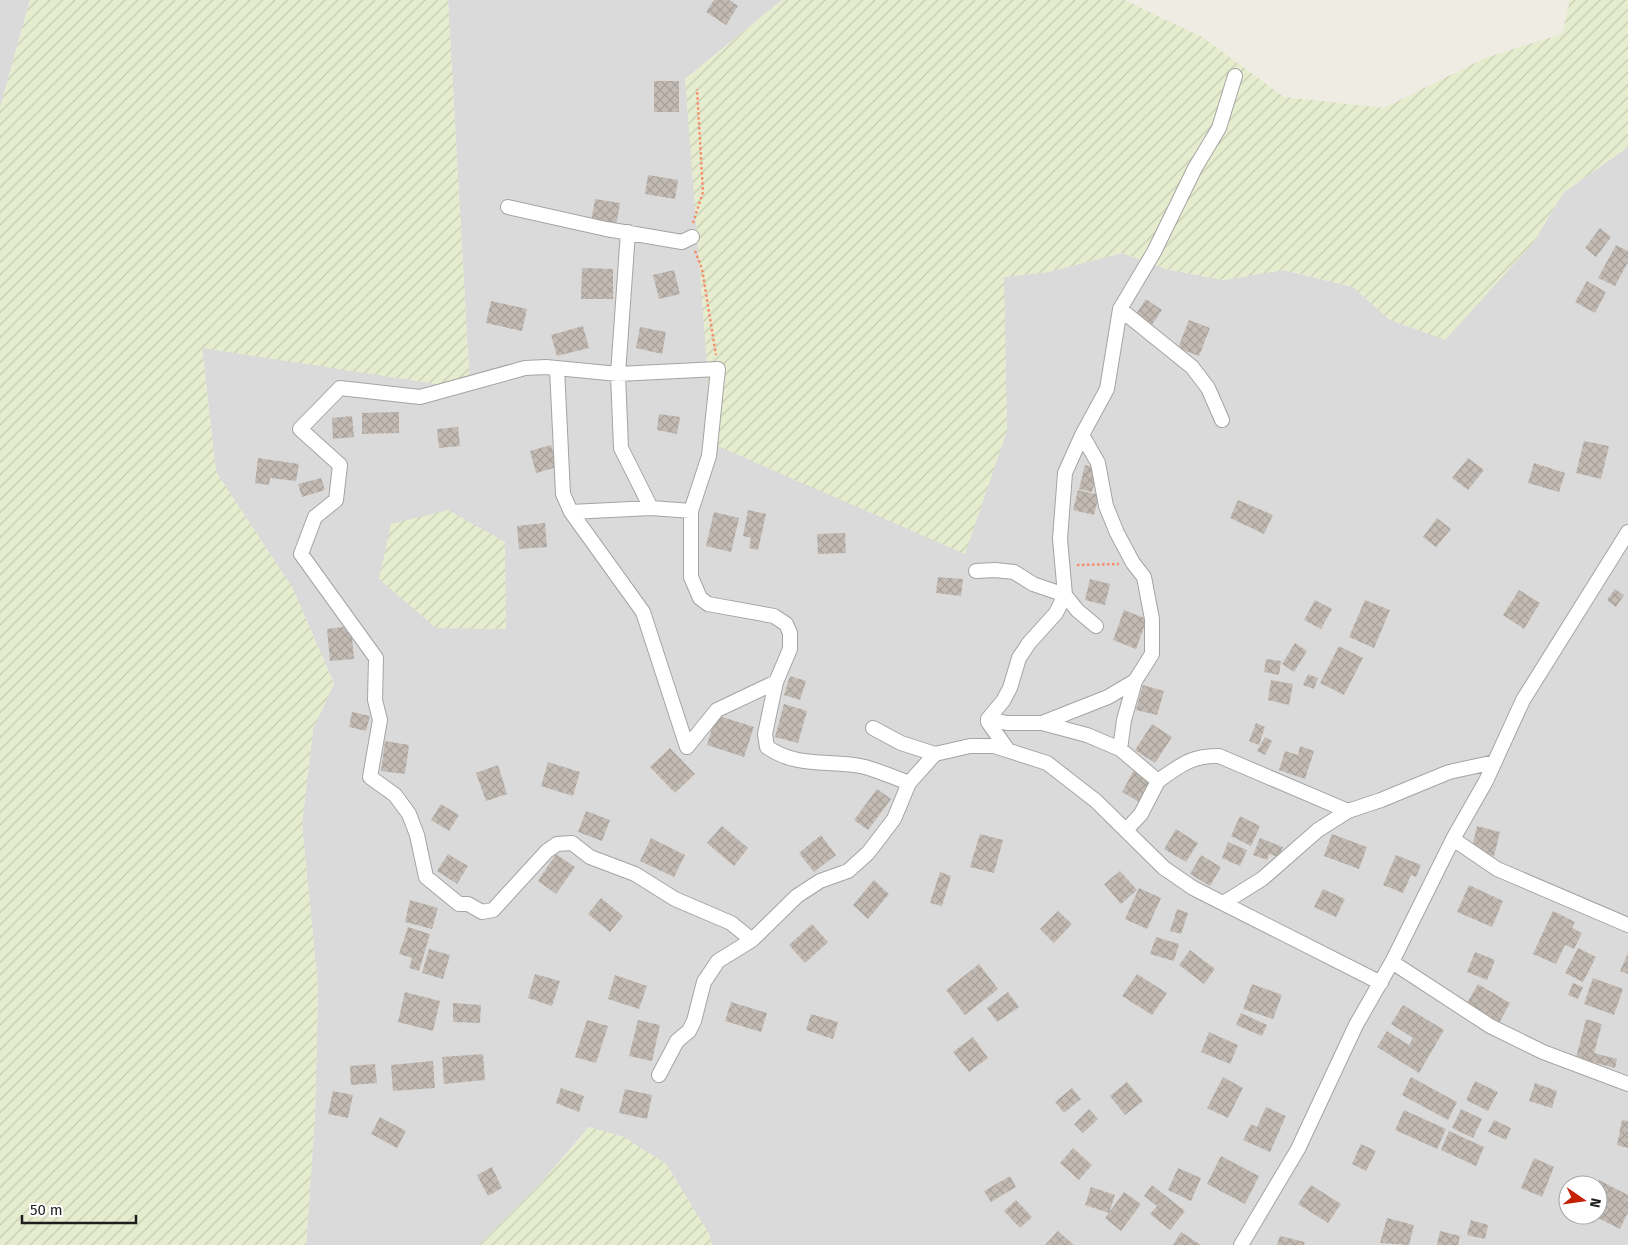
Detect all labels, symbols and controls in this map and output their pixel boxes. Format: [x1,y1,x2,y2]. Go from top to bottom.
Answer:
north arrow [1558,1175,1608,1225]
scale bar [22,1192,136,1224]
text: N [1586,1196,1605,1209]
text: 50 m [30,1201,63,1219]

